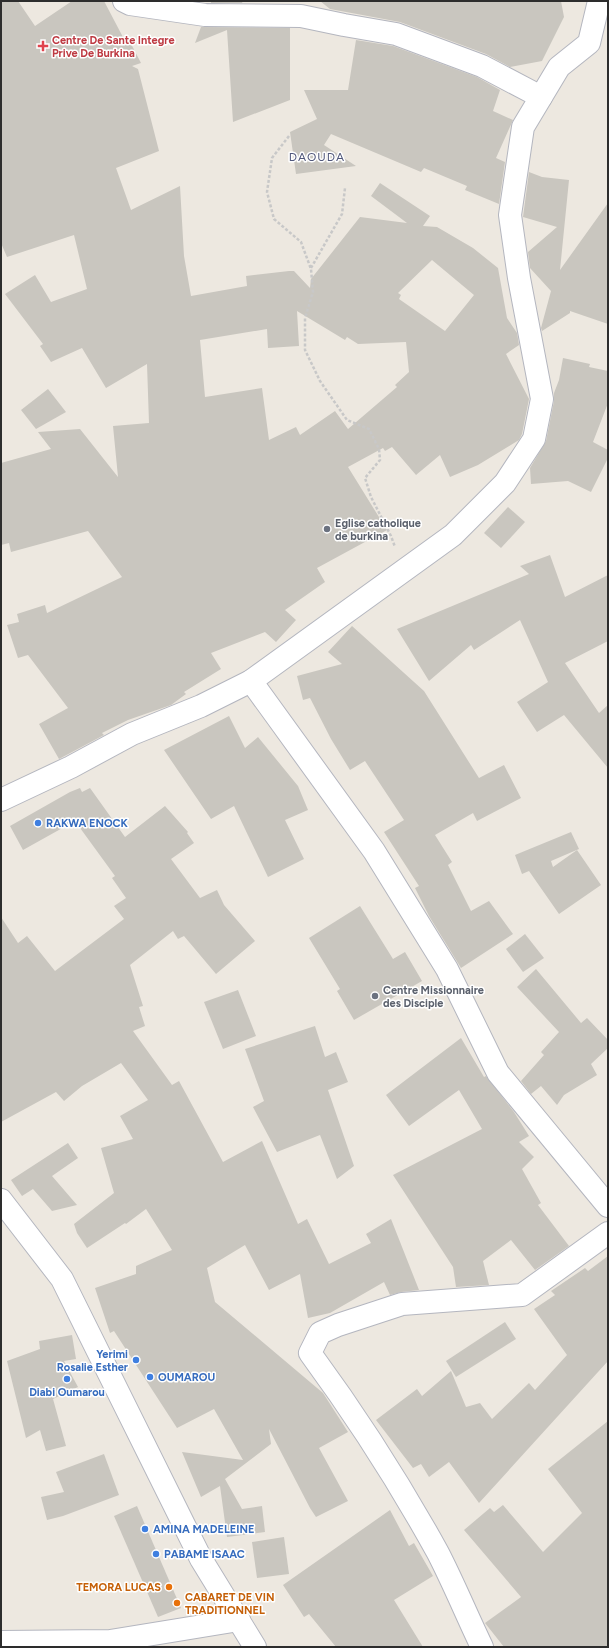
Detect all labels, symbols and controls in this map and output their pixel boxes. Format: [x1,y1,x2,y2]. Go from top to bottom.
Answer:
place label: Centre De Sante Integre Prive De Burkina [52,34,175,60]
marker: Centre De Sante Integre Prive De Burkina [37,40,49,52]
district label: DAOUDA [289,150,345,164]
place label: Eglise catholique de burkina [335,517,421,543]
marker: Eglise catholique de burkina [322,524,332,534]
place label: RAKWA ENOCK [46,817,129,830]
marker: RAKWA ENOCK [33,818,43,828]
place label: Centre Missionnaire des Disciple [383,984,484,1010]
marker: Centre Missionnaire des Disciple [370,991,380,1001]
place label: Yerimi Rosalie Esther [57,1348,129,1374]
marker: Yerimi Rosalie Esther [131,1355,141,1365]
place label: OUMAROU [158,1371,215,1384]
marker: OUMAROU [145,1372,155,1382]
marker: Diabi Oumarou [62,1374,72,1384]
place label: Diabi Oumarou [29,1386,105,1399]
place label: AMINA MADELEINE [153,1523,254,1536]
marker: AMINA MADELEINE [140,1524,150,1534]
place label: PABAME ISAAC [164,1548,245,1561]
marker: PABAME ISAAC [151,1549,161,1559]
place label: TEMORA LUCAS [76,1581,161,1594]
marker: TEMORA LUCAS [164,1582,174,1592]
place label: CABARET DE VIN TRADITIONNEL [185,1591,274,1617]
marker: CABARET DE VIN TRADITIONNEL [172,1598,182,1608]

